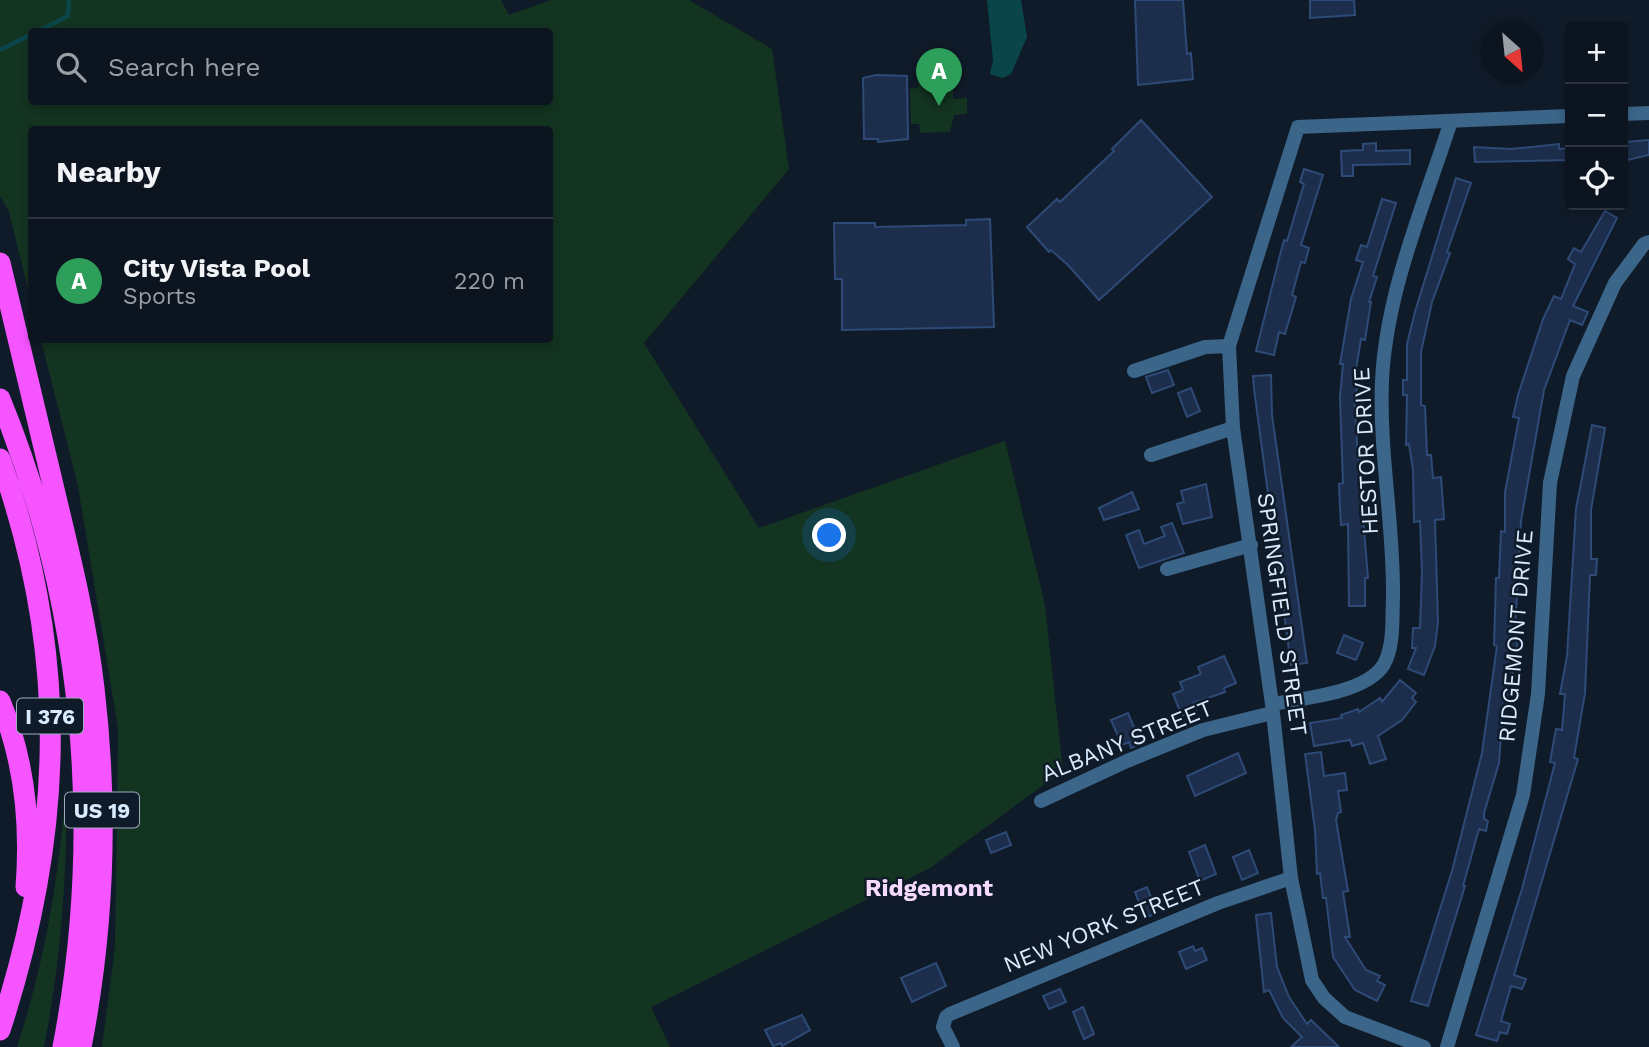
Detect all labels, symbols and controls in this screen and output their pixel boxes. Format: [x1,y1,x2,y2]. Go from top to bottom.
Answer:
north arrow [1481,21,1544,84]
map controls [1565,21,1628,210]
button: + [1565,21,1628,84]
search box [28,28,553,105]
icon: search [52,48,90,86]
pin: A [916,48,962,106]
text: Search here [108,52,260,82]
button: − [1565,84,1628,147]
button: locate [1565,147,1628,210]
text: Nearby [56,154,161,189]
text: City Vista Pool [123,253,310,283]
text: A [71,268,87,295]
text: 220 m [454,268,525,295]
text: Sports [123,283,196,310]
street label: HESTOR DRIVE [1348,367,1384,535]
street label: SPRINGFIELD STREET [1252,491,1312,737]
your location [812,518,846,552]
street label: RIDGEMONT DRIVE [1493,529,1539,743]
street label: ALBANY STREET [1037,694,1217,788]
road number: I 376 [17,698,83,734]
road number: US 19 [65,792,139,828]
street label: NEW YORK STREET [1000,873,1208,979]
district label: Ridgemont [865,874,994,902]

